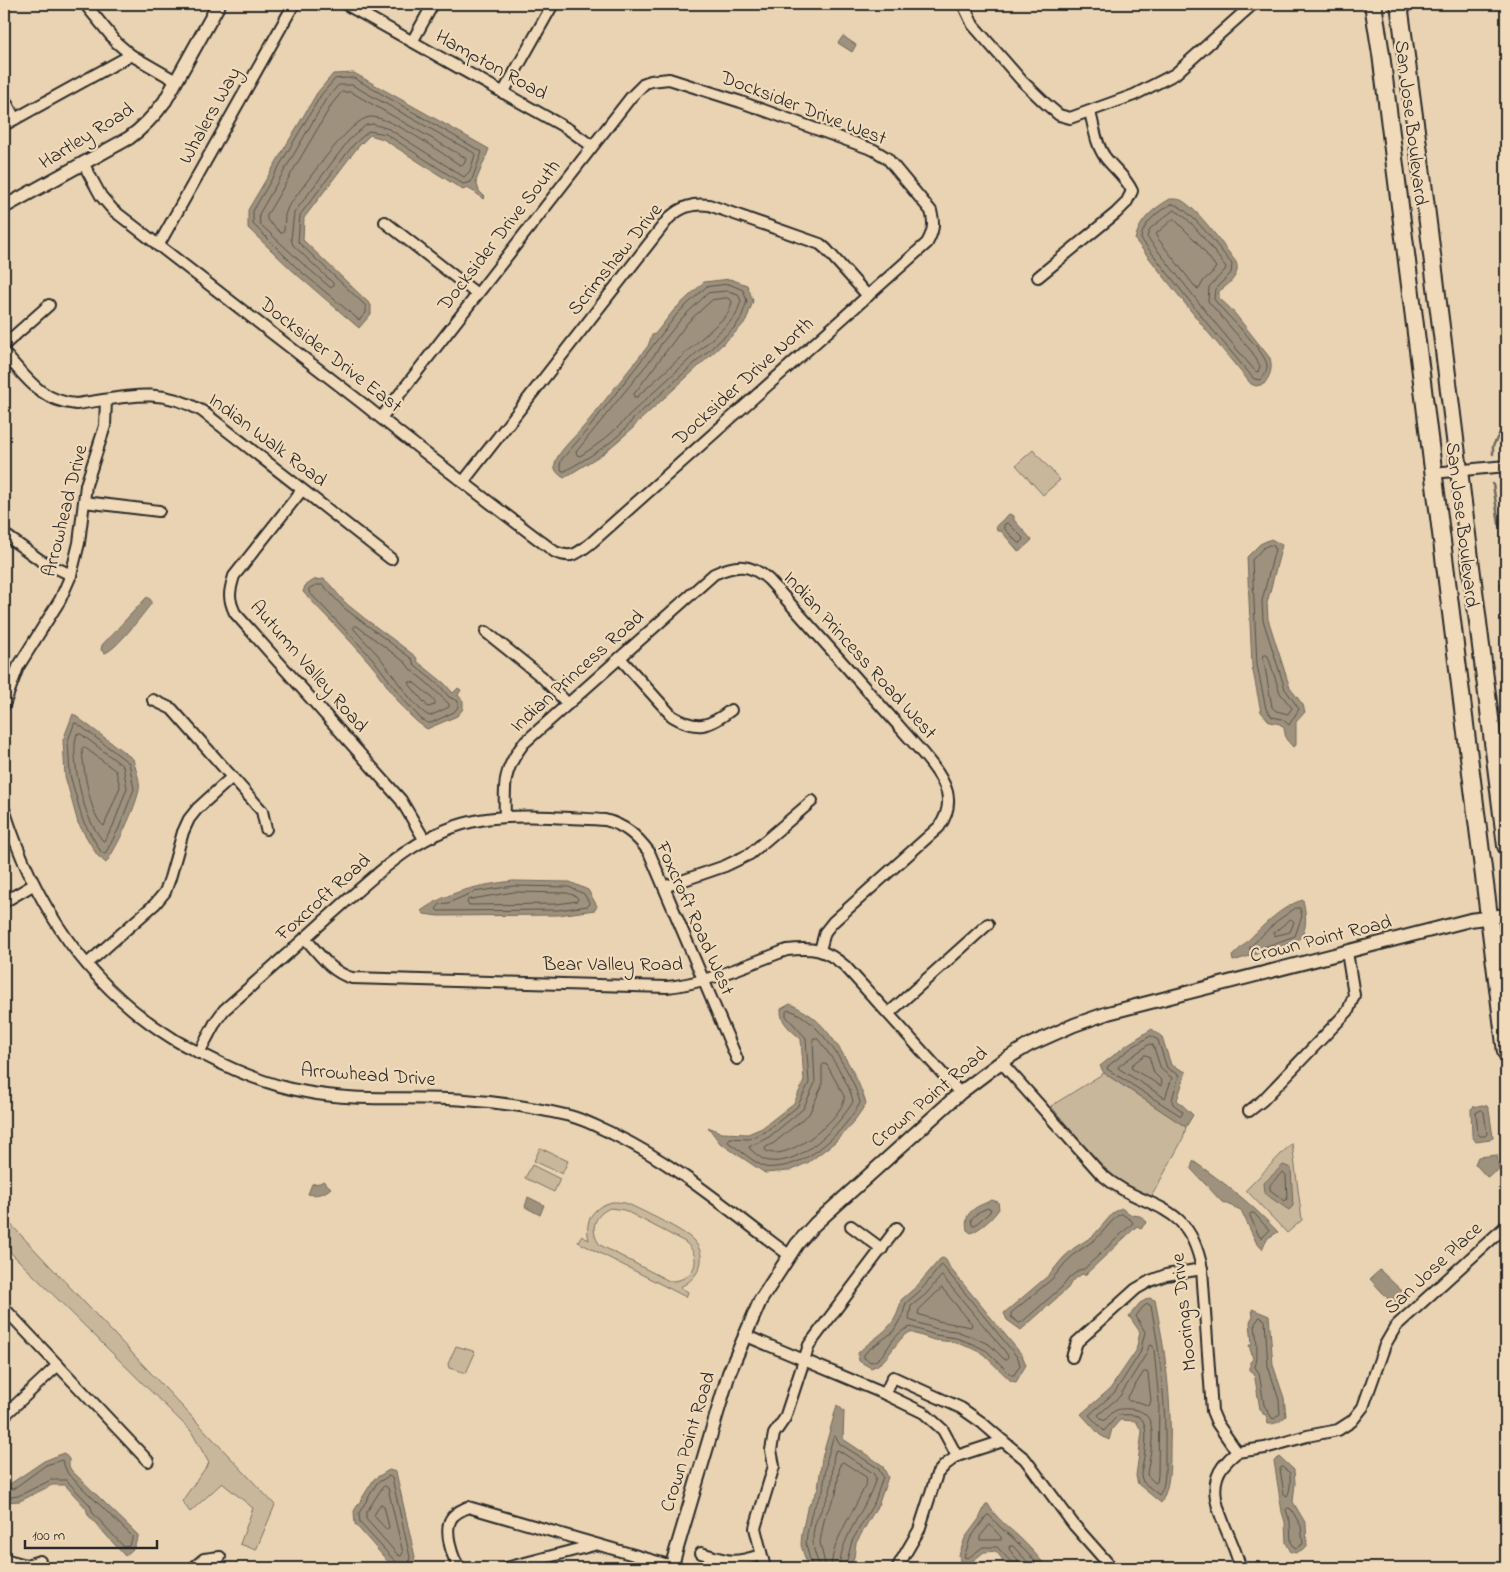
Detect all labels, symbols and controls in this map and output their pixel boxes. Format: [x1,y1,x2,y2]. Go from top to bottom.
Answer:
street label: Hampton Road [430,23,552,109]
street label: San Jose Boulevard [1385,39,1435,207]
street label: Whalers Way [172,62,250,170]
street label: Docksider Drive West [715,64,891,154]
street label: Hartley Road [34,96,140,178]
street label: Docksider Drive South [431,154,569,319]
street label: Scrimshaw Drive [561,197,671,323]
street label: Docksider Drive East [252,290,408,421]
street label: Docksider Drive North [666,311,821,454]
street label: Indian Walk Road [202,387,332,495]
street label: San Jose Boulevard [1436,441,1486,609]
street label: Arrowhead Drive [36,442,96,580]
street label: Indian Princess Road West [775,565,943,747]
street label: Autumn Valley Road [242,594,374,740]
street label: Indian Princess Road [504,604,652,740]
street label: Foxcroft Road West [647,837,741,1001]
street label: Foxcroft Road [269,847,378,949]
street label: Crown Point Road [1247,908,1395,972]
street label: Bear Valley Road [542,951,683,980]
street label: Crown Point Road [865,1040,995,1156]
street label: Arrowhead Drive [300,1057,436,1095]
street label: San Jose Place [1378,1216,1490,1322]
street label: Moorings Drive [1164,1251,1207,1372]
street label: Crown Point Road [654,1368,724,1516]
scale bar [25,1517,158,1549]
text: 100 m [32,1525,65,1547]

